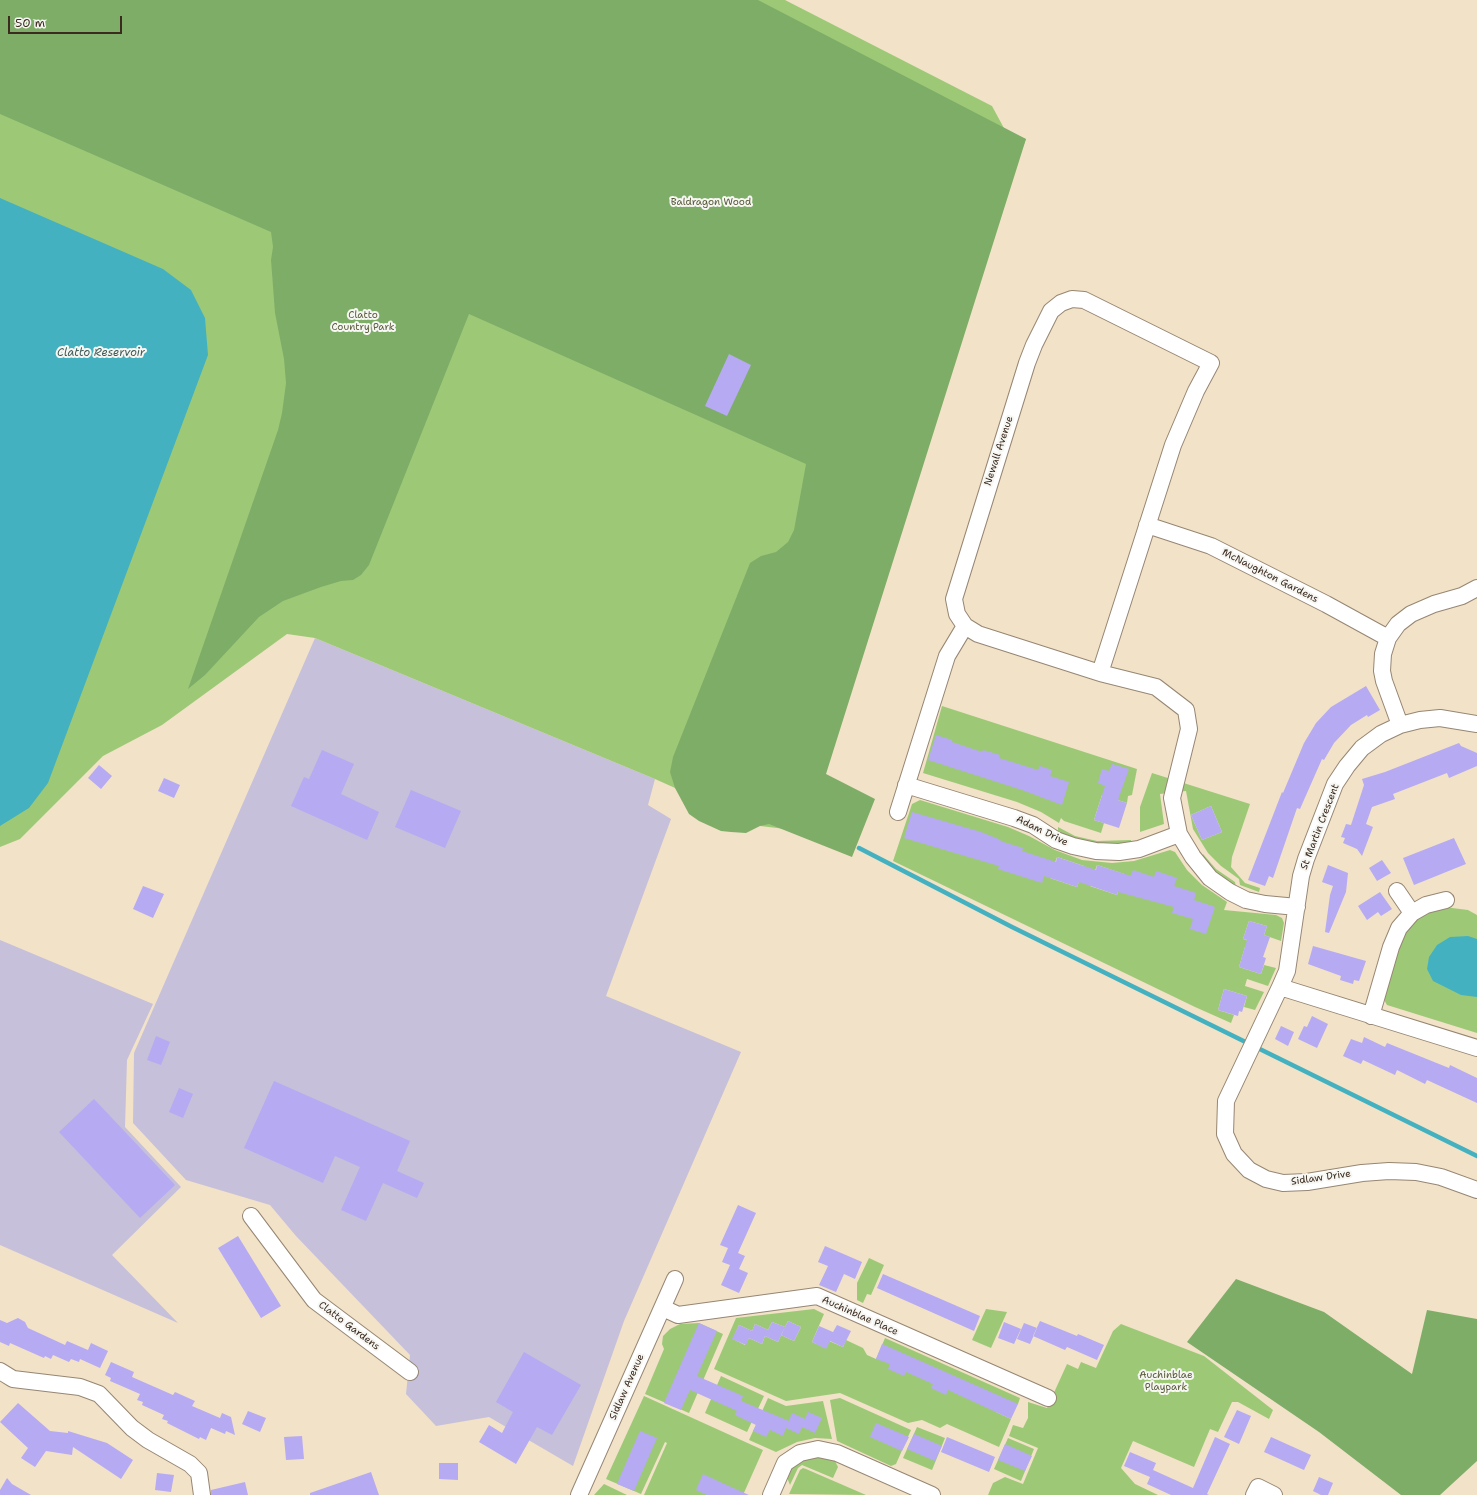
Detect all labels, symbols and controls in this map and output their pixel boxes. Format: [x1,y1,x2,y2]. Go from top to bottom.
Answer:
scale bar [10,8,124,34]
text: 50 m [15,15,45,31]
park label: Baldragon Wood [671,196,751,208]
park label: Clatto Country Park [331,309,395,332]
water label: Clatto Reservoir [57,346,145,360]
street label: Newall Avenue [982,415,1016,487]
street label: McNaughton Gardens [1220,547,1320,605]
street label: St Martin Crescent [1298,782,1342,872]
street label: Adam Drive [1014,813,1070,849]
street label: Sidlaw Drive [1290,1168,1352,1188]
street label: Auchinblae Place [820,1294,900,1338]
street label: Clatto Gardens [316,1299,382,1353]
street label: Sidlaw Avenue [607,1352,647,1422]
park label: Auchinblae Playpark [1139,1369,1193,1392]

